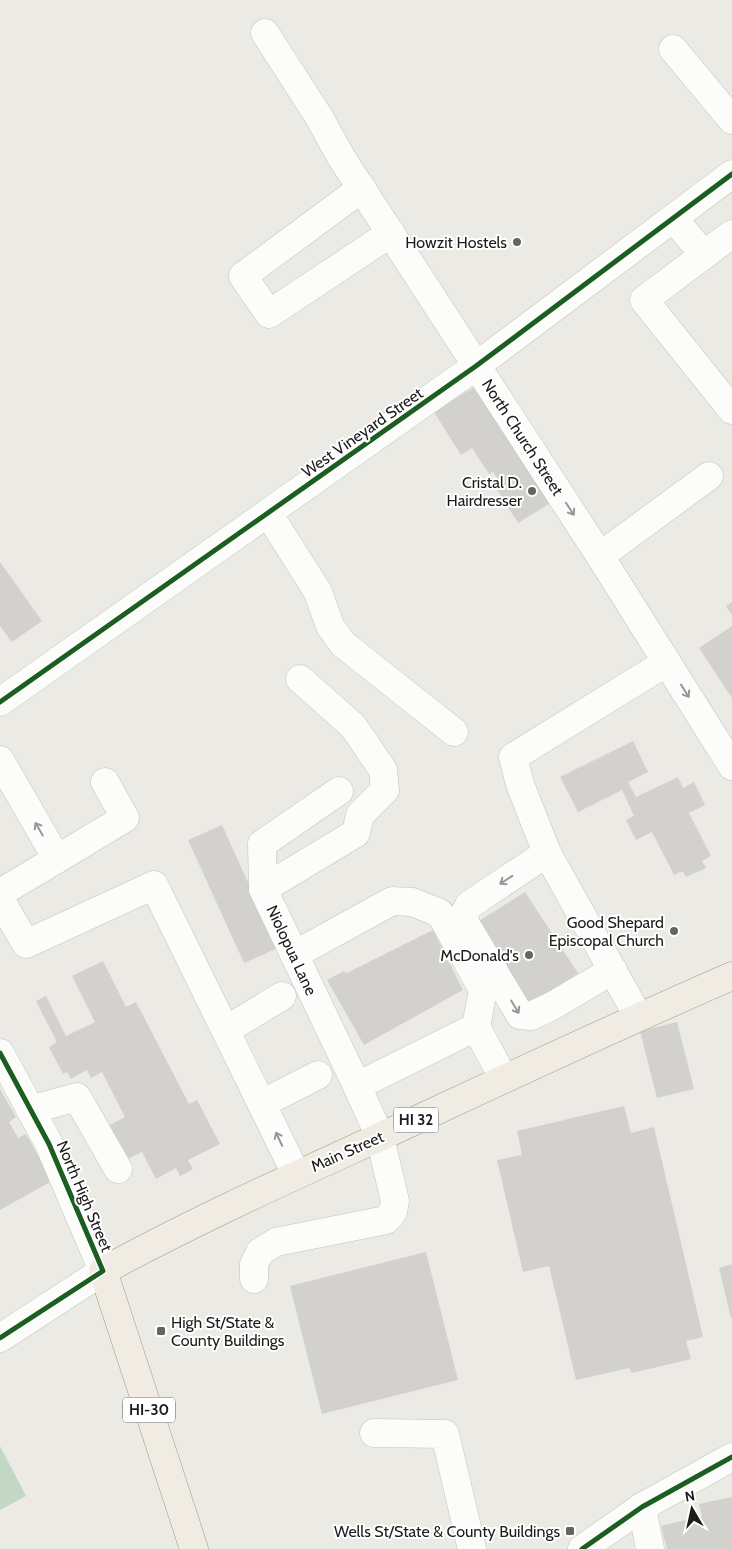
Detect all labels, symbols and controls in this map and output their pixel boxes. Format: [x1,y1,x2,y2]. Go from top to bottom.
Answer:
place label: Howzit Hostels [405,233,507,252]
marker: Howzit Hostels [511,236,523,248]
street label: North Church Street [478,375,568,500]
street label: West Vineyard Street [298,383,427,481]
place label: Cristal D. Hairdresser [447,473,523,510]
marker: Cristal D. Hairdresser [526,485,538,497]
one-way arrow [565,502,575,516]
one-way arrow [680,683,690,697]
one-way arrow [34,822,44,836]
one-way arrow [500,875,514,885]
street label: Niolopua Lane [262,902,321,998]
place label: Good Shepard Episcopal Church [549,913,664,950]
marker: Good Shepard Episcopal Church [668,925,680,937]
place label: McDonald's [440,946,519,965]
marker: McDonald's [523,949,535,961]
one-way arrow [511,1000,521,1014]
road number: HI 32 [394,1108,438,1132]
street label: Main Street [308,1127,387,1176]
one-way arrow [274,1131,284,1146]
street label: North High Street [53,1138,117,1255]
place label: High St/State & County Buildings [171,1313,285,1350]
marker: High St/State & County Buildings [155,1325,167,1337]
road number: HI-30 [123,1398,175,1422]
north arrow [667,1484,717,1534]
text: N [684,1486,696,1506]
place label: Wells St/State & County Buildings [334,1522,560,1541]
marker: Wells St/State & County Buildings [564,1525,576,1537]

